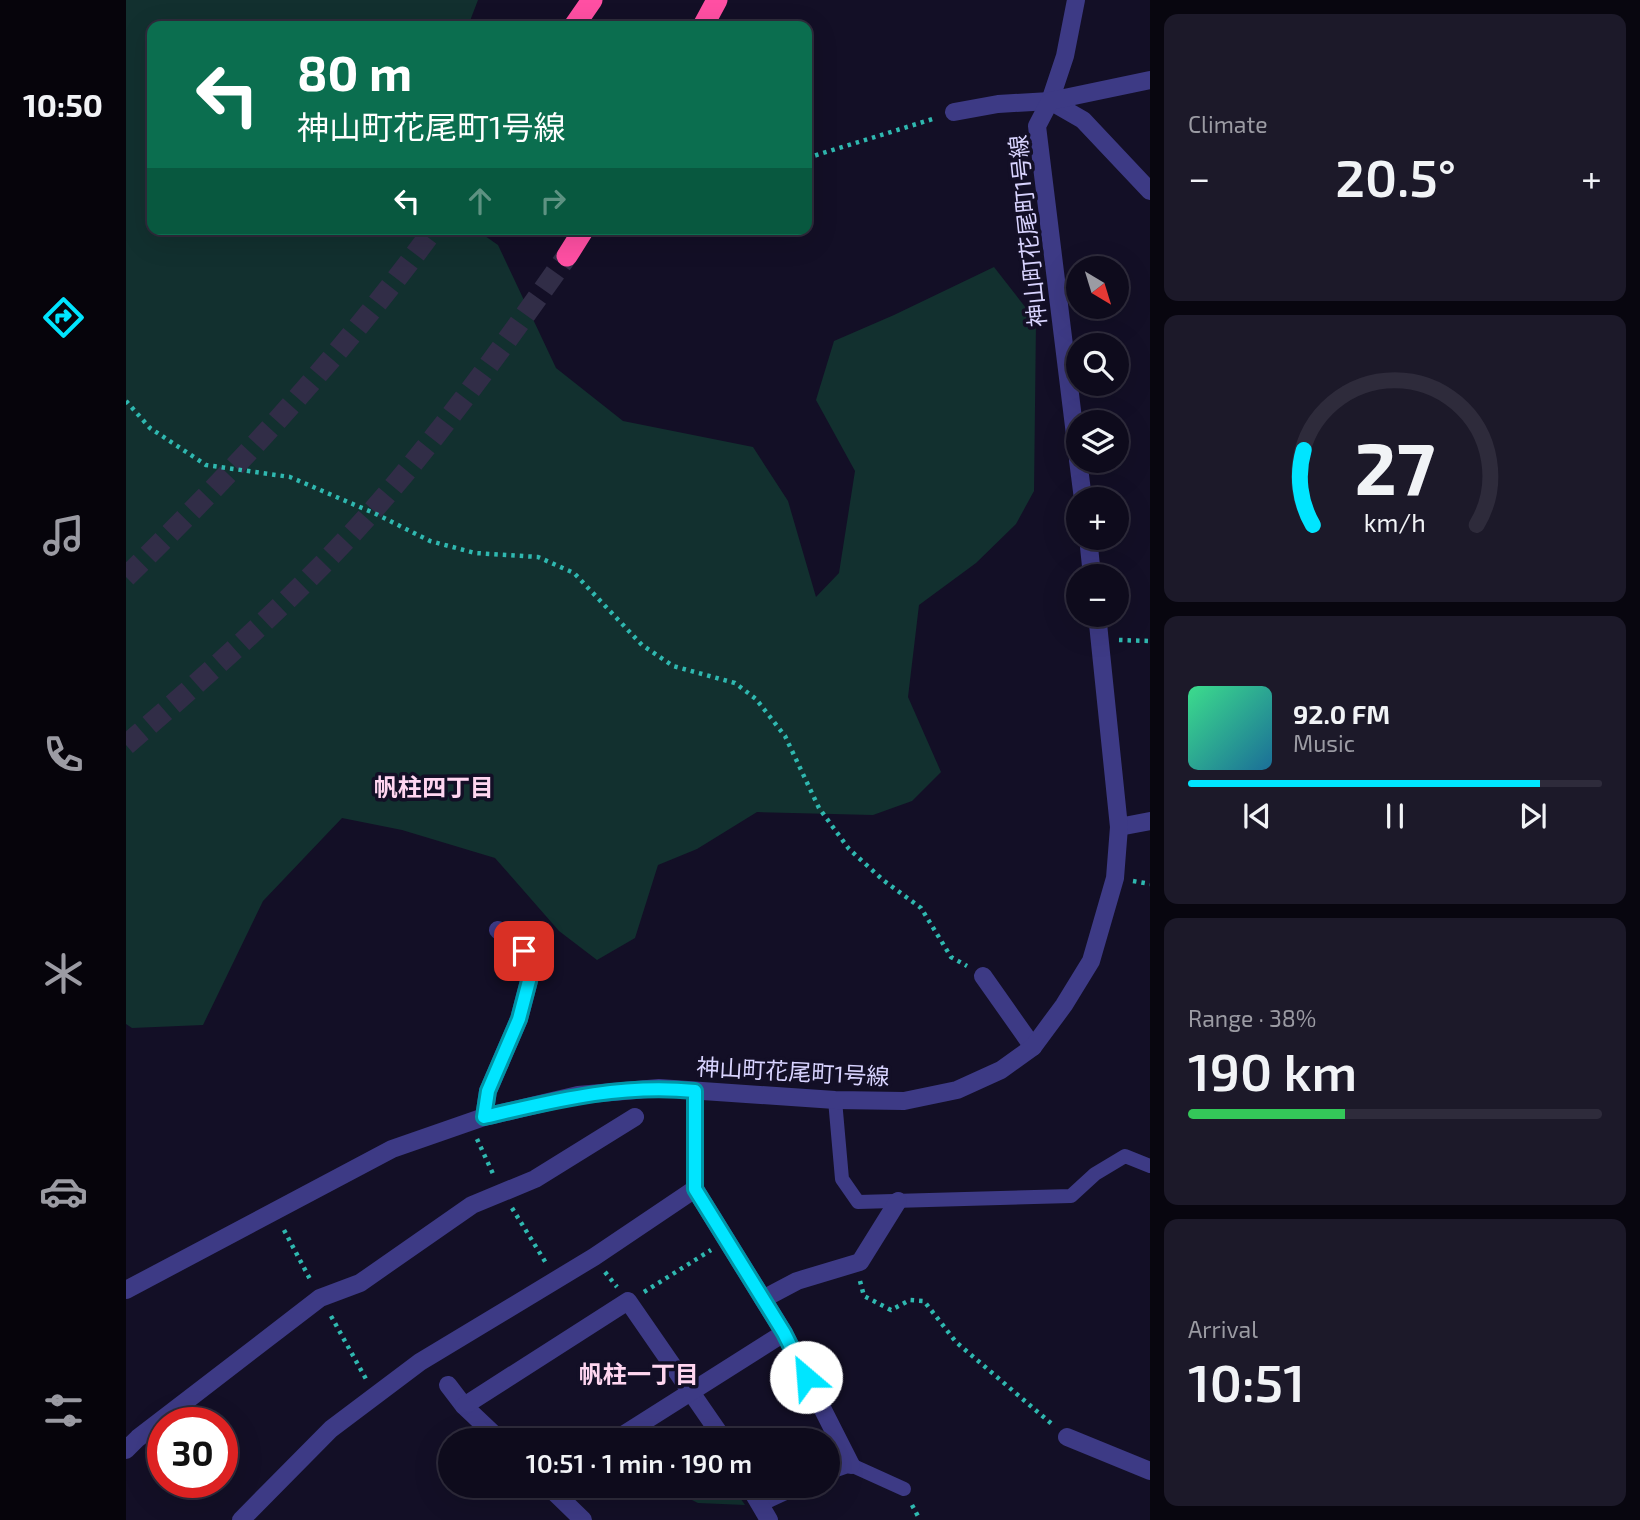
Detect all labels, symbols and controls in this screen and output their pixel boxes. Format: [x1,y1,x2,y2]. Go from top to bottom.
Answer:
text: 80 m [297,42,412,101]
icon: left [182,49,273,140]
text: 10:50 [23,85,103,123]
text: 神山町花尾町1号線 [297,107,566,145]
text: Climate [1188,110,1268,138]
street label: 神山町花尾町1号線 [1003,133,1051,329]
text: 20.5° [1335,145,1456,207]
text: − [1188,154,1210,200]
text: + [1581,154,1602,200]
icon: left [388,182,426,220]
icon: ahead [461,182,499,220]
icon: right [534,182,572,220]
north arrow [1066,256,1129,318]
map controls [1066,256,1129,627]
icon: directions [39,293,88,342]
button: search [1066,333,1129,396]
button: layers [1066,410,1129,473]
text: 27 [1355,422,1435,510]
button: + [1066,487,1129,550]
text: km/h [1364,507,1426,537]
icon: music [39,511,88,560]
button: − [1066,564,1129,627]
text: 92.0 FM [1293,698,1390,729]
text: Music [1293,729,1355,757]
icon: phone [39,730,88,779]
district label: 帆柱四丁目 [374,772,494,801]
icon: previous [1238,797,1276,835]
icon: pause [1376,797,1414,835]
icon: next [1514,797,1552,835]
pin [494,921,554,981]
icon: arrive [505,932,543,970]
icon: climate [39,949,88,998]
text: Range · 38% [1188,1004,1316,1032]
text: 190 km [1188,1039,1357,1101]
street label: 神山町花尾町1号線 [696,1052,890,1090]
icon: car [39,1167,88,1216]
text: Arrival [1188,1315,1258,1343]
position arrow [769,1340,843,1414]
text: 10:51 [1188,1350,1305,1412]
district label: 帆柱一丁目 [579,1359,699,1388]
icon: filters [39,1386,88,1435]
speed limit sign: 30 [147,1407,238,1498]
text: 10:51 · 1 min · 190 m [526,1447,752,1478]

